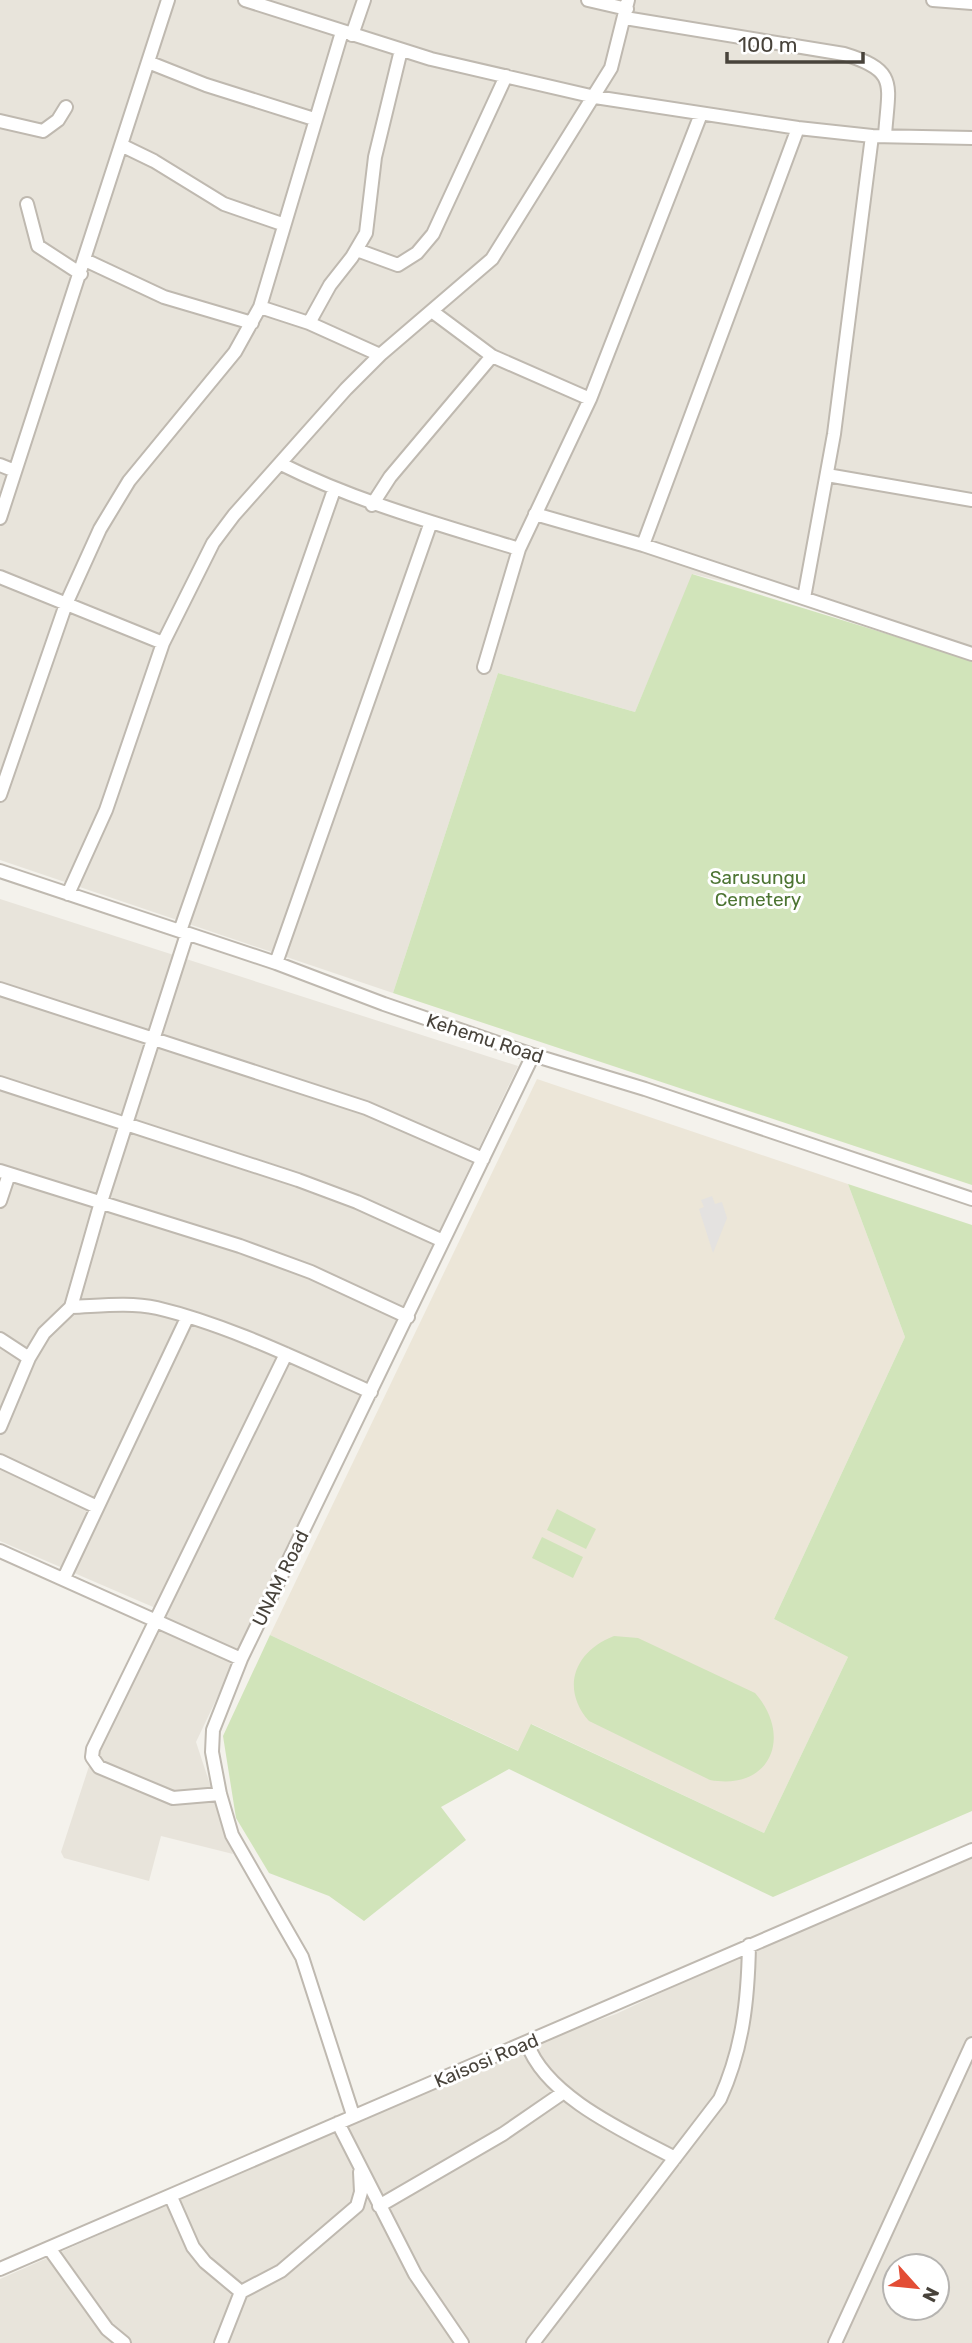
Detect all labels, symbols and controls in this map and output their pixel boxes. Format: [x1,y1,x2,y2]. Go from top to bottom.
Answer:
scale bar [727,21,864,65]
text: 100 m [738,32,797,57]
park label: Sarusungu Cemetery [710,866,806,911]
street label: Kehemu Road [423,1009,546,1068]
street label: UNAM Road [247,1526,314,1630]
street label: Kaisosi Road [431,2028,542,2093]
north arrow [881,2252,951,2322]
text: N [917,2283,944,2306]

